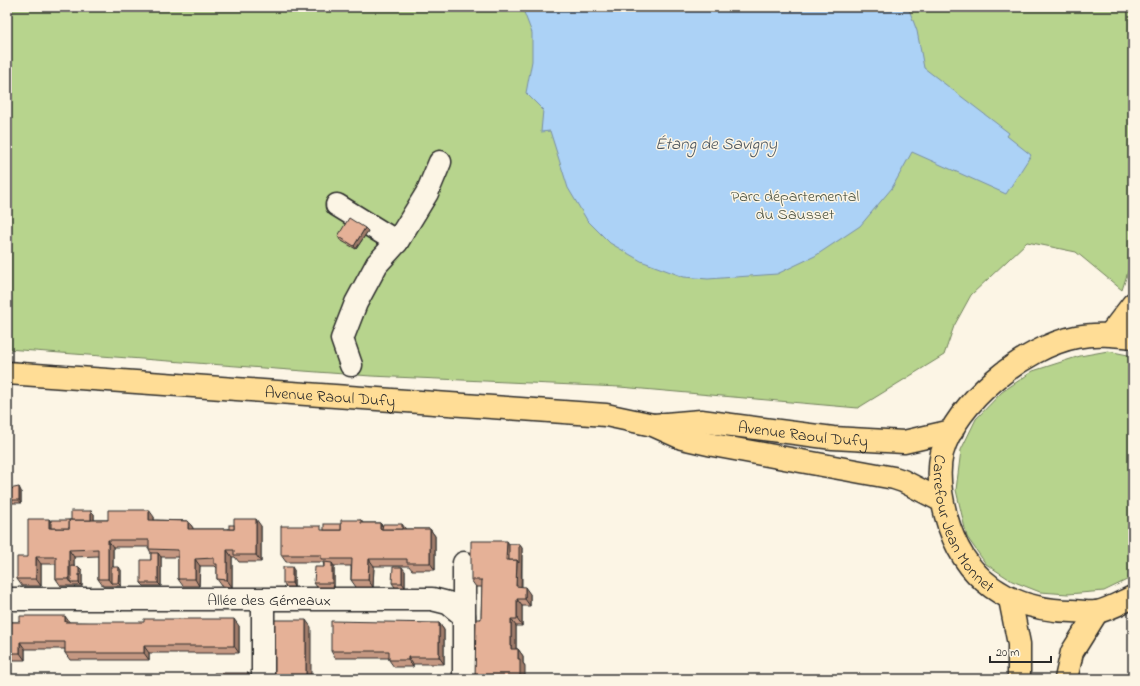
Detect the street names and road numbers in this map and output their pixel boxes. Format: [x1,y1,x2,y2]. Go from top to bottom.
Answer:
street label: Avenue Raoul Dufy [264,381,396,414]
street label: Avenue Raoul Dufy [736,416,869,454]
street label: Carrefour Jean Monnet [926,453,999,600]
street label: Allée des Gémeaux [207,589,331,613]

